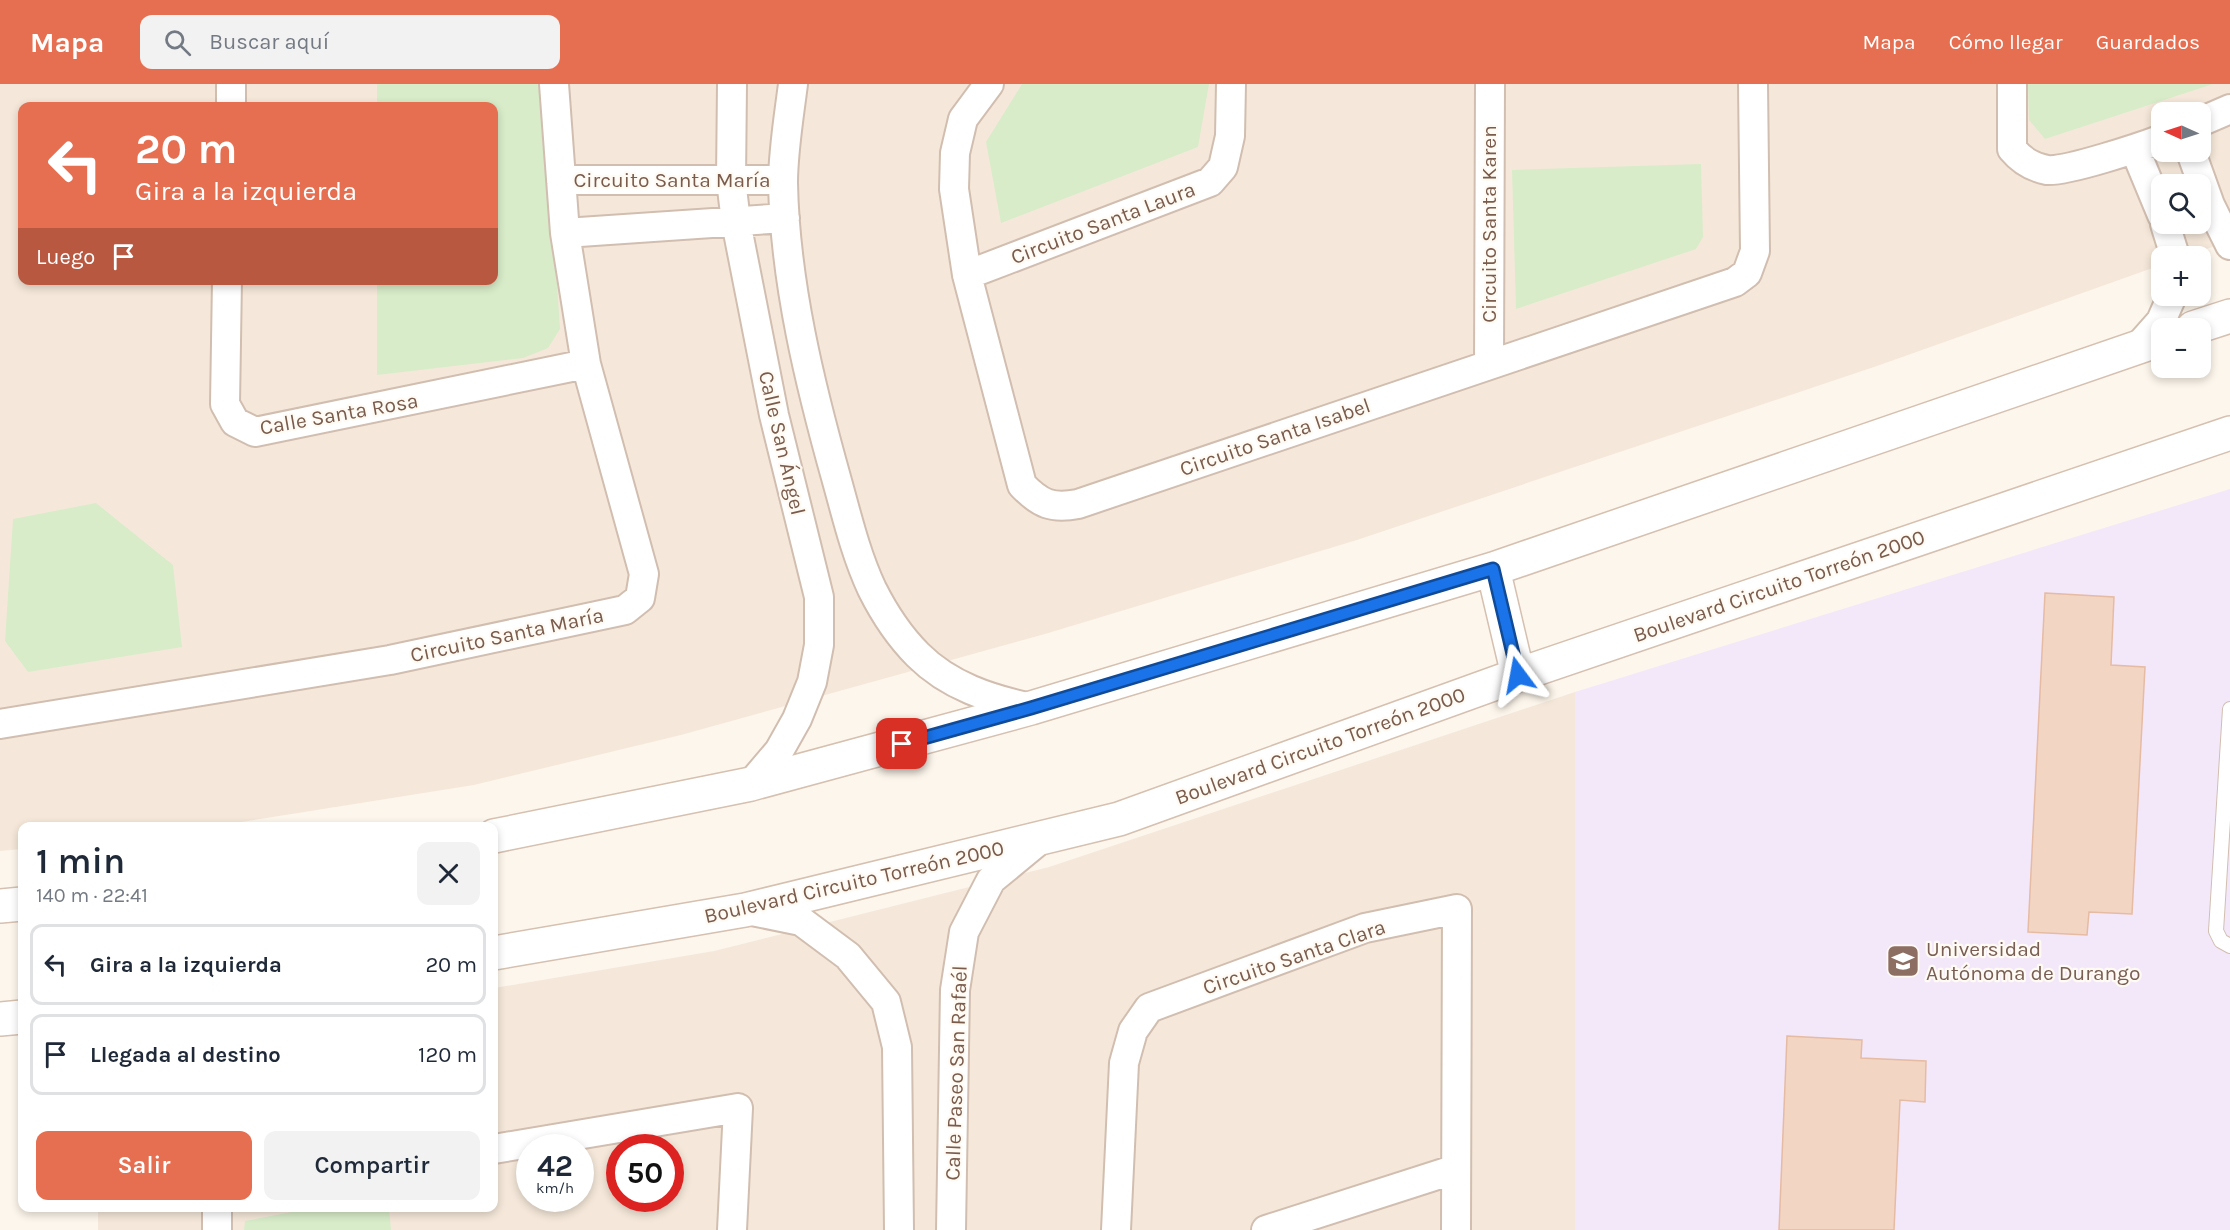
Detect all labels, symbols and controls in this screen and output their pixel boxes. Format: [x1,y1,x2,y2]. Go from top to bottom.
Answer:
search box [140,15,560,69]
text: Mapa [30,26,104,59]
icon: search [161,26,194,59]
text: Buscar aquí [209,29,329,55]
text: Mapa [1862,30,1916,54]
text: Cómo llegar [1949,30,2063,54]
text: Guardados [2096,30,2200,54]
north arrow [2151,102,2211,162]
map controls [2151,102,2211,378]
text: 20 m [135,124,237,174]
street label: Circuito Santa Karen [1477,125,1501,323]
icon: left [36,126,114,204]
street label: Circuito Santa María [573,168,771,192]
button: search [2151,174,2211,234]
text: Gira a la izquierda [135,175,357,207]
street label: Circuito Santa Laura [1007,177,1199,269]
icon: arrive [107,240,140,273]
text: Luego [36,244,95,270]
button: + [2151,246,2211,306]
button: − [2151,318,2211,378]
street label: Calle San Ángel [754,369,810,517]
street label: Calle Santa Rosa [258,388,420,440]
street label: Circuito Santa Isabel [1177,393,1373,481]
street label: Boulevard Circuito Torreón 2000 [1630,525,1928,647]
street label: Circuito Santa María [408,603,606,667]
position arrow [1486,643,1550,707]
street label: Boulevard Circuito Torreón 2000 [1172,682,1468,810]
pin [876,718,927,769]
icon: arrive [885,727,918,760]
street label: Boulevard Circuito Torreón 2000 [702,836,1006,928]
text: 1 min [36,840,125,882]
button: close [417,842,480,905]
text: 140 m · 22:41 [36,884,148,907]
street label: Circuito Santa Clara [1199,914,1389,1000]
place label: Universidad Autónoma de Durango [1926,937,2140,985]
school or university icon: Universidad Autónoma de Durango [1885,943,1921,979]
icon: left [39,948,72,981]
text: Gira a la izquierda [90,952,282,978]
text: 20 m [425,952,477,978]
street label: Calle Paseo San Rafaél [940,965,972,1181]
icon: arrive [39,1038,72,1071]
text: Llegada al destino [90,1042,281,1068]
text: 120 m [418,1042,477,1068]
button: Salir [36,1131,252,1200]
button: Compartir [264,1131,480,1200]
speed limit sign: 50 [606,1134,684,1212]
text: 42 [537,1148,573,1184]
text: km/h [536,1179,574,1197]

